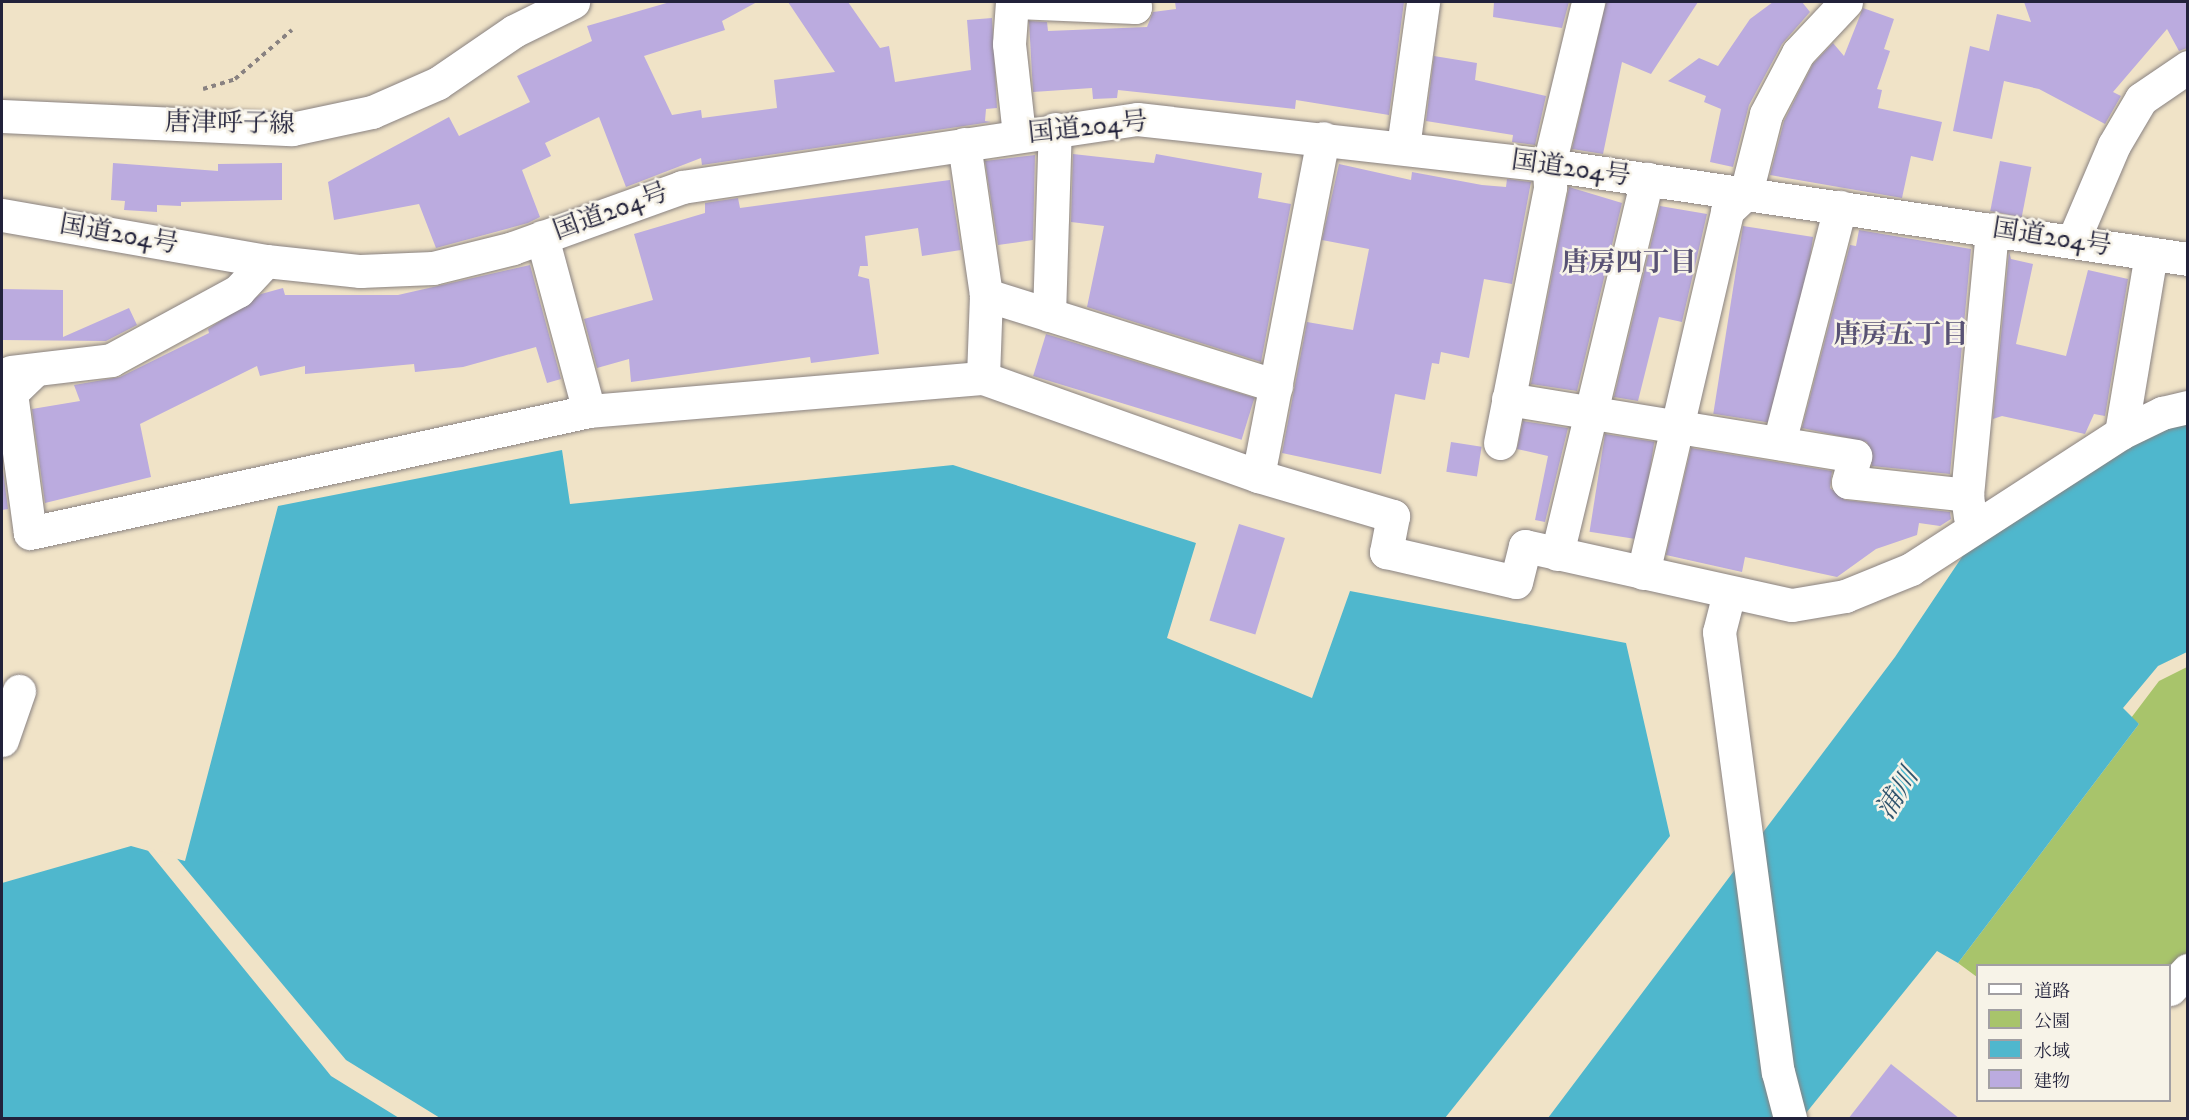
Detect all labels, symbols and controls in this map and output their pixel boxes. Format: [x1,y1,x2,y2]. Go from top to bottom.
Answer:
street label: 国道204号 [1027,106,1149,150]
street label: 唐津呼子線 [165,107,295,141]
street label: 国道204号 [1510,145,1632,193]
street label: 国道204号 [549,177,673,247]
street label: 国道204号 [57,209,181,261]
street label: 国道204号 [1990,213,2114,263]
district label: 唐房四丁目 [1562,248,1696,280]
district label: 唐房五丁目 [1834,320,1968,352]
water label: 浦川 [1870,763,1926,825]
legend [1976,964,2171,1102]
text: 道路 [2034,981,2070,1003]
text: 公園 [2034,1011,2070,1033]
text: 水域 [2034,1041,2070,1063]
text: 建物 [2034,1071,2070,1093]

